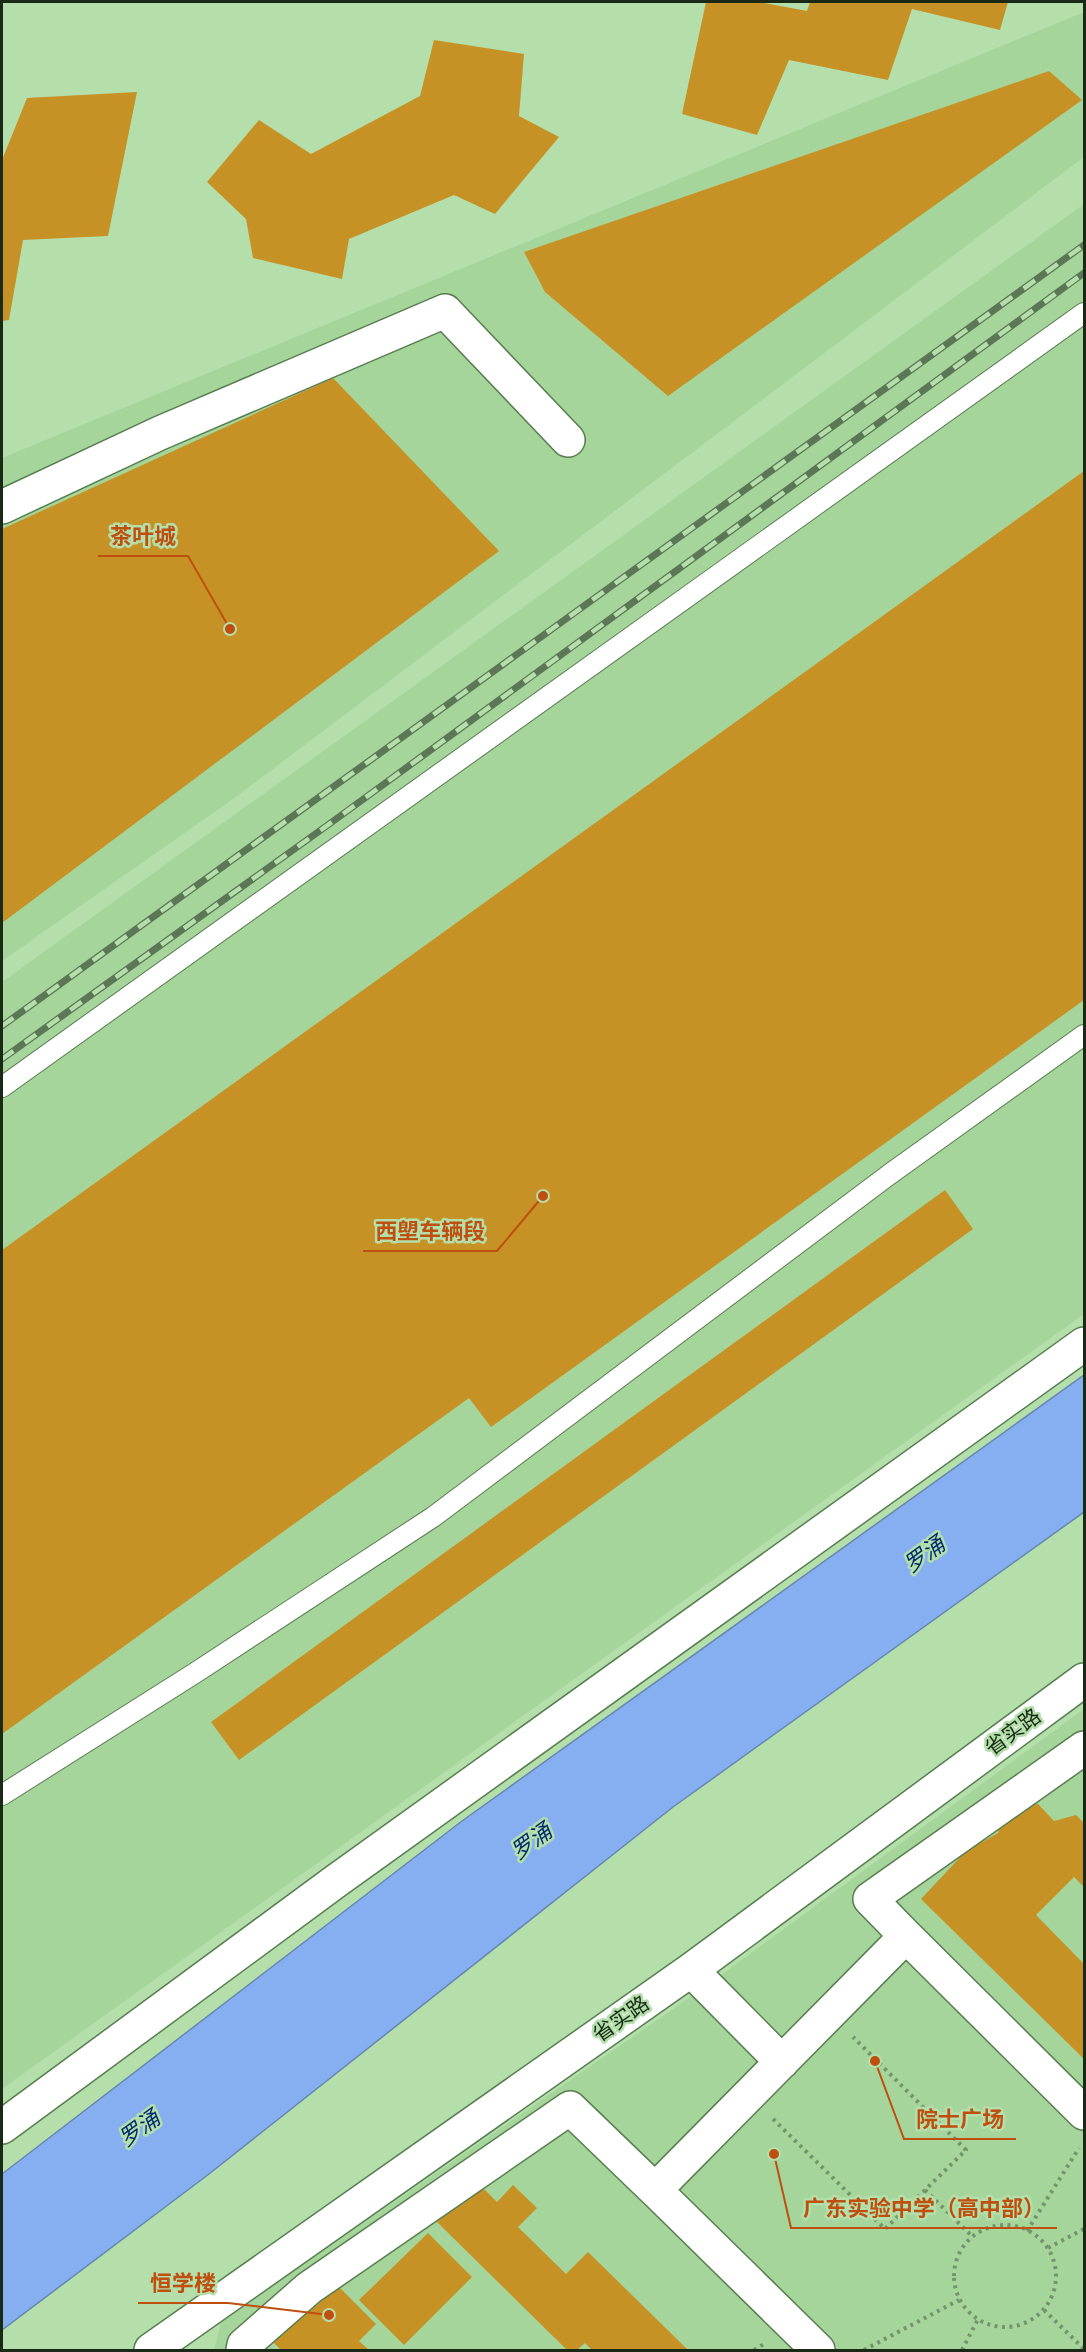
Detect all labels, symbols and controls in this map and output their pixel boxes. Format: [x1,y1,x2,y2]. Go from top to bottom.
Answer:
callout: 茶叶城 [98,516,188,556]
text: 茶叶城 [110,519,176,553]
callout: 西塱车辆段 [363,1211,497,1251]
text: 西塱车辆段 [375,1214,485,1248]
water label: 罗涌 [896,1526,954,1581]
street label: 省实路 [978,1700,1047,1763]
water label: 罗涌 [503,1813,561,1868]
street label: 省实路 [585,1987,655,2049]
callout: 院士广场 [904,2099,1016,2139]
water label: 罗涌 [111,2100,169,2155]
text: 院士广场 [916,2102,1004,2136]
callout: 广东实验中学（高中部） [791,2188,1057,2228]
text: 广东实验中学（高中部） [803,2191,1045,2225]
callout: 恒学楼 [138,2263,228,2303]
text: 恒学楼 [150,2266,216,2300]

